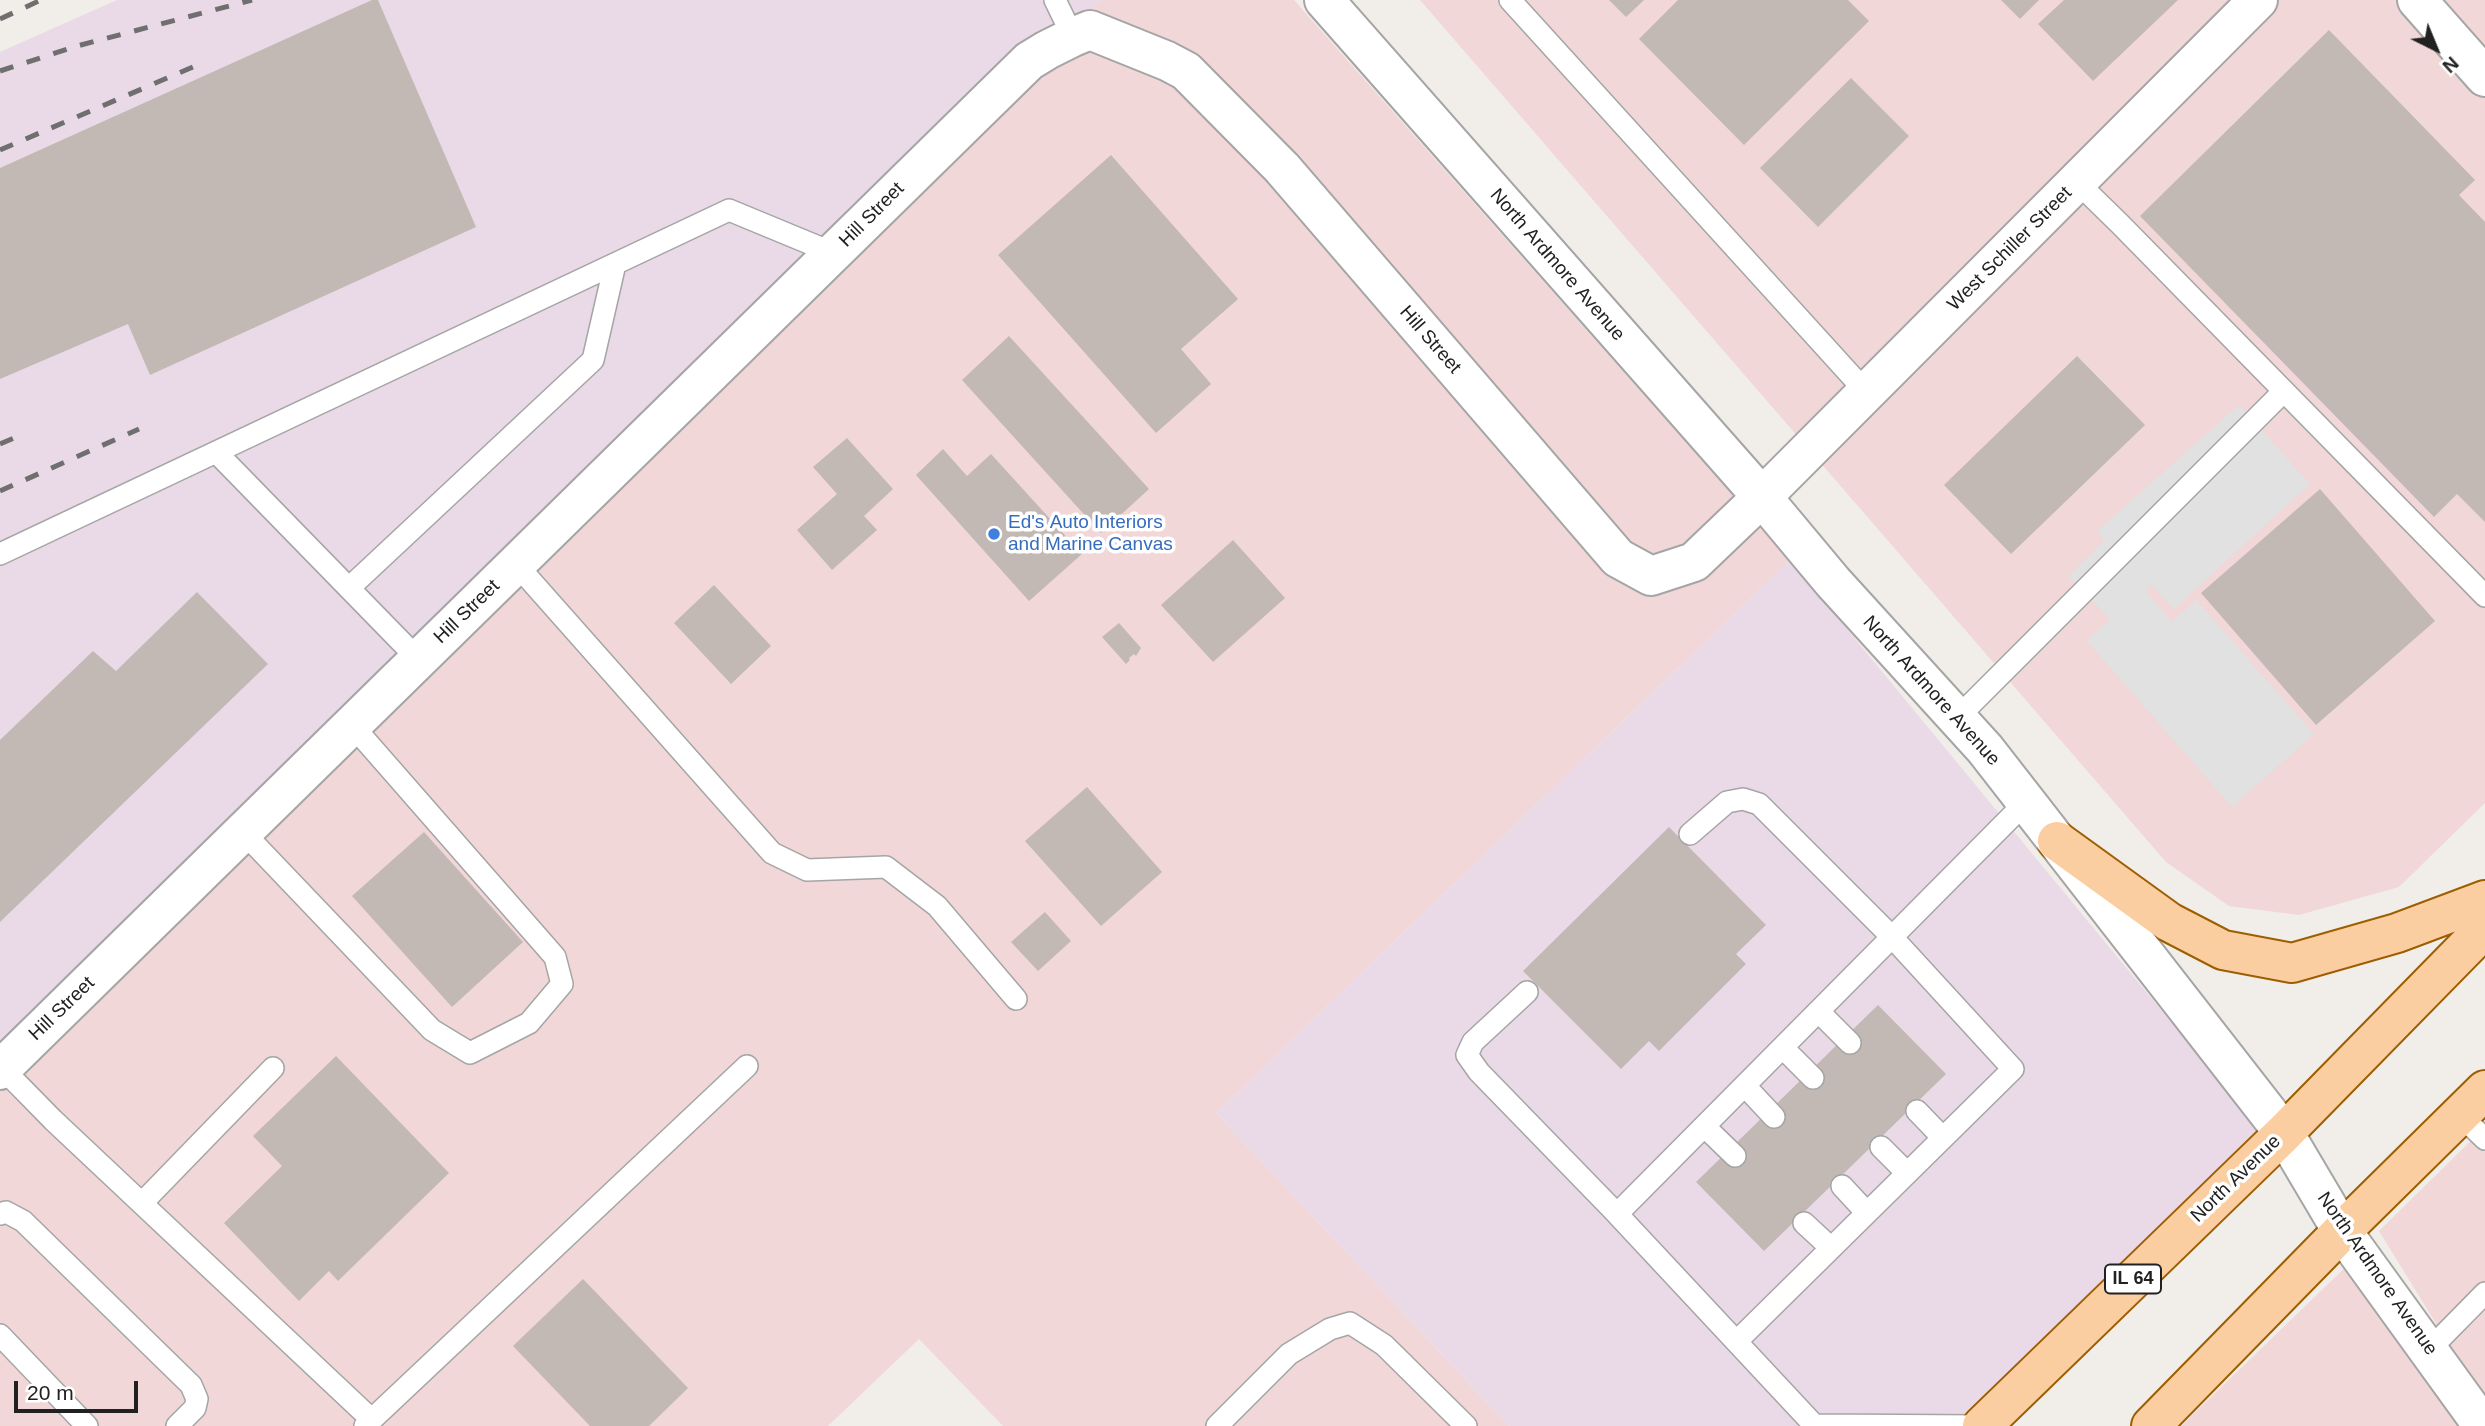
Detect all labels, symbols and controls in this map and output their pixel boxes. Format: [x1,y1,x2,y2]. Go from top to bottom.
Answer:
north arrow [2401,14,2471,84]
text: N [2438,52,2463,77]
street label: Hill Street [835,178,909,252]
street label: West Schiller Street [1943,182,2077,316]
street label: North Ardmore Avenue [1485,184,1629,346]
street label: Hill Street [1394,301,1466,379]
place label: Ed's Auto Interiors and Marine Canvas [1008,512,1173,556]
marker: Ed's Auto Interiors and Marine Canvas [986,526,1002,542]
street label: Hill Street [429,575,505,649]
street label: North Ardmore Avenue [1858,611,2004,771]
street label: Hill Street [24,972,100,1046]
street label: North Avenue [2186,1131,2286,1227]
street label: North Ardmore Avenue [2312,1188,2442,1360]
road number: IL 64 [2105,1264,2161,1294]
scale bar [18,1366,142,1410]
text: 20 m [27,1381,74,1404]

